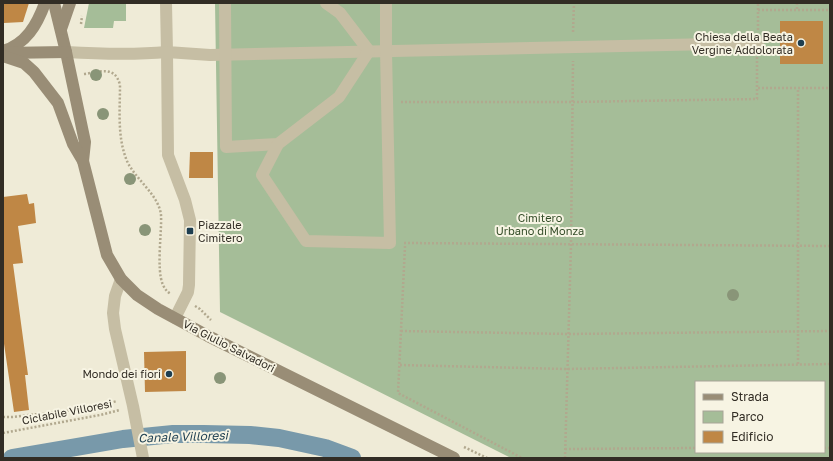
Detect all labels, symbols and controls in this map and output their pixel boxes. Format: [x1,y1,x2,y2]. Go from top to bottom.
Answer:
place label: Chiesa della Beata Vergine Addolorata [692,30,793,56]
marker: Chiesa della Beata Vergine Addolorata [796,38,806,48]
park label: Cimitero Urbano di Monza [496,211,584,237]
place label: Piazzale Cimitero [198,218,243,244]
marker: Piazzale Cimitero [185,226,195,236]
street label: Via Giulio Salvadori [181,317,278,374]
place label: Mondo dei fiori [82,367,161,380]
marker: Mondo dei fiori [164,369,174,379]
legend [695,381,825,453]
text: Strada [731,389,769,404]
street label: Ciclabile Villoresi [21,396,113,427]
text: Parco [731,409,764,424]
water label: Canale Villoresi [138,427,230,446]
text: Edificio [731,429,773,444]

